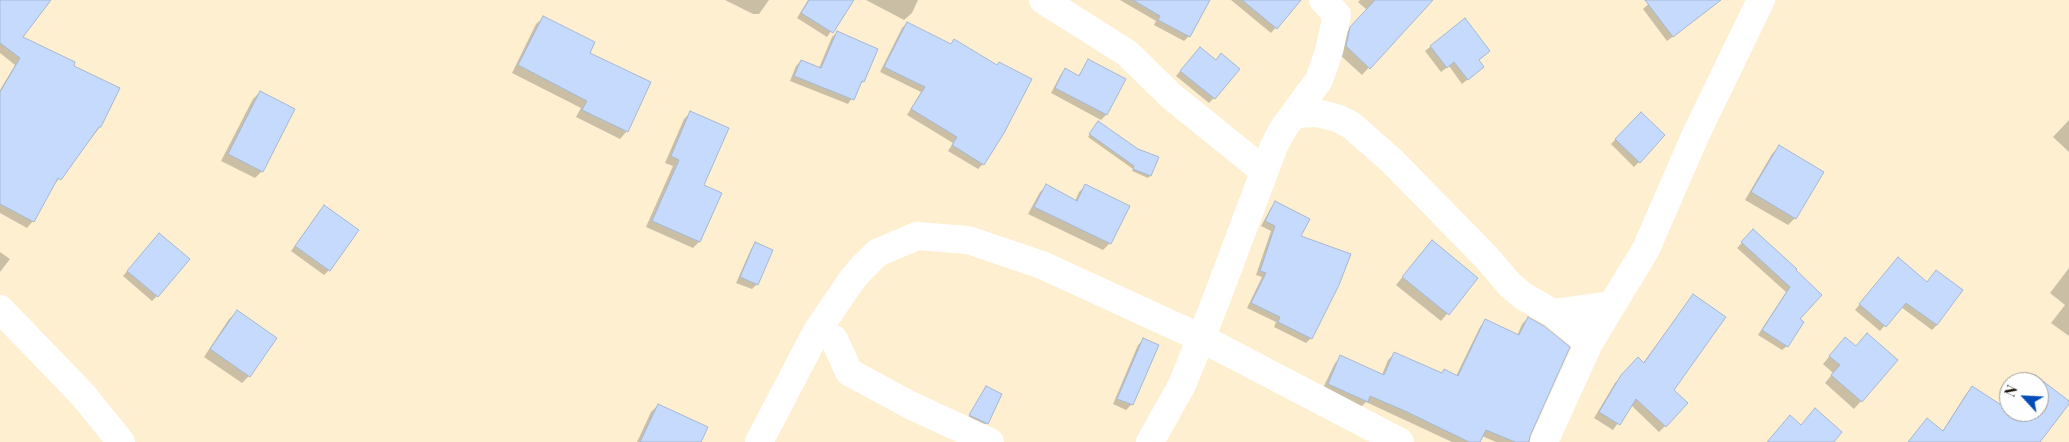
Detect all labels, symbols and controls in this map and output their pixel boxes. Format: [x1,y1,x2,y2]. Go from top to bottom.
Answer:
north arrow [1999,372,2049,422]
text: N [2000,382,2022,399]

